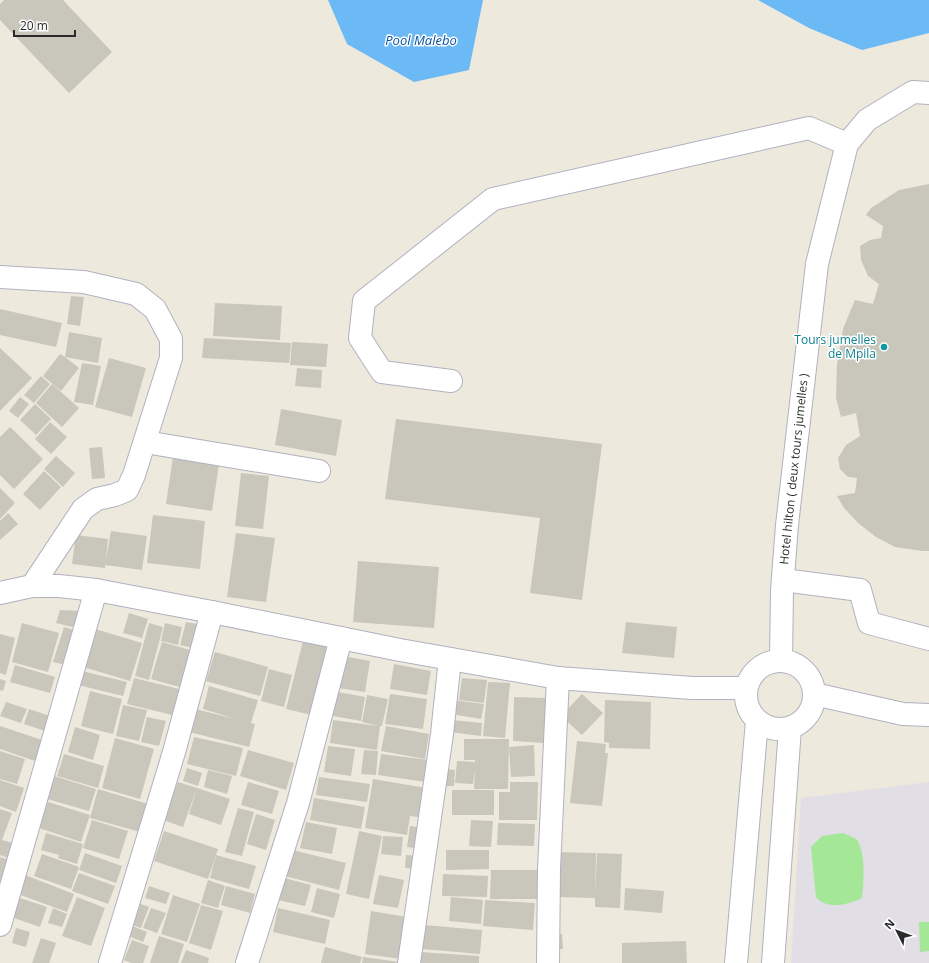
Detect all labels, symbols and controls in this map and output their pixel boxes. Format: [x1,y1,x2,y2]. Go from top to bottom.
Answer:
scale bar [14,12,75,38]
text: 20 m [20,17,48,34]
water label: Pool Malebo [385,31,457,49]
place label: Tours jumelles de Mpila [794,331,876,362]
marker: Tours jumelles de Mpila [879,342,889,352]
street label: Hotel hilton ( deux tours jumelles ) [775,372,812,565]
north arrow [877,911,917,951]
text: N [881,916,898,932]

